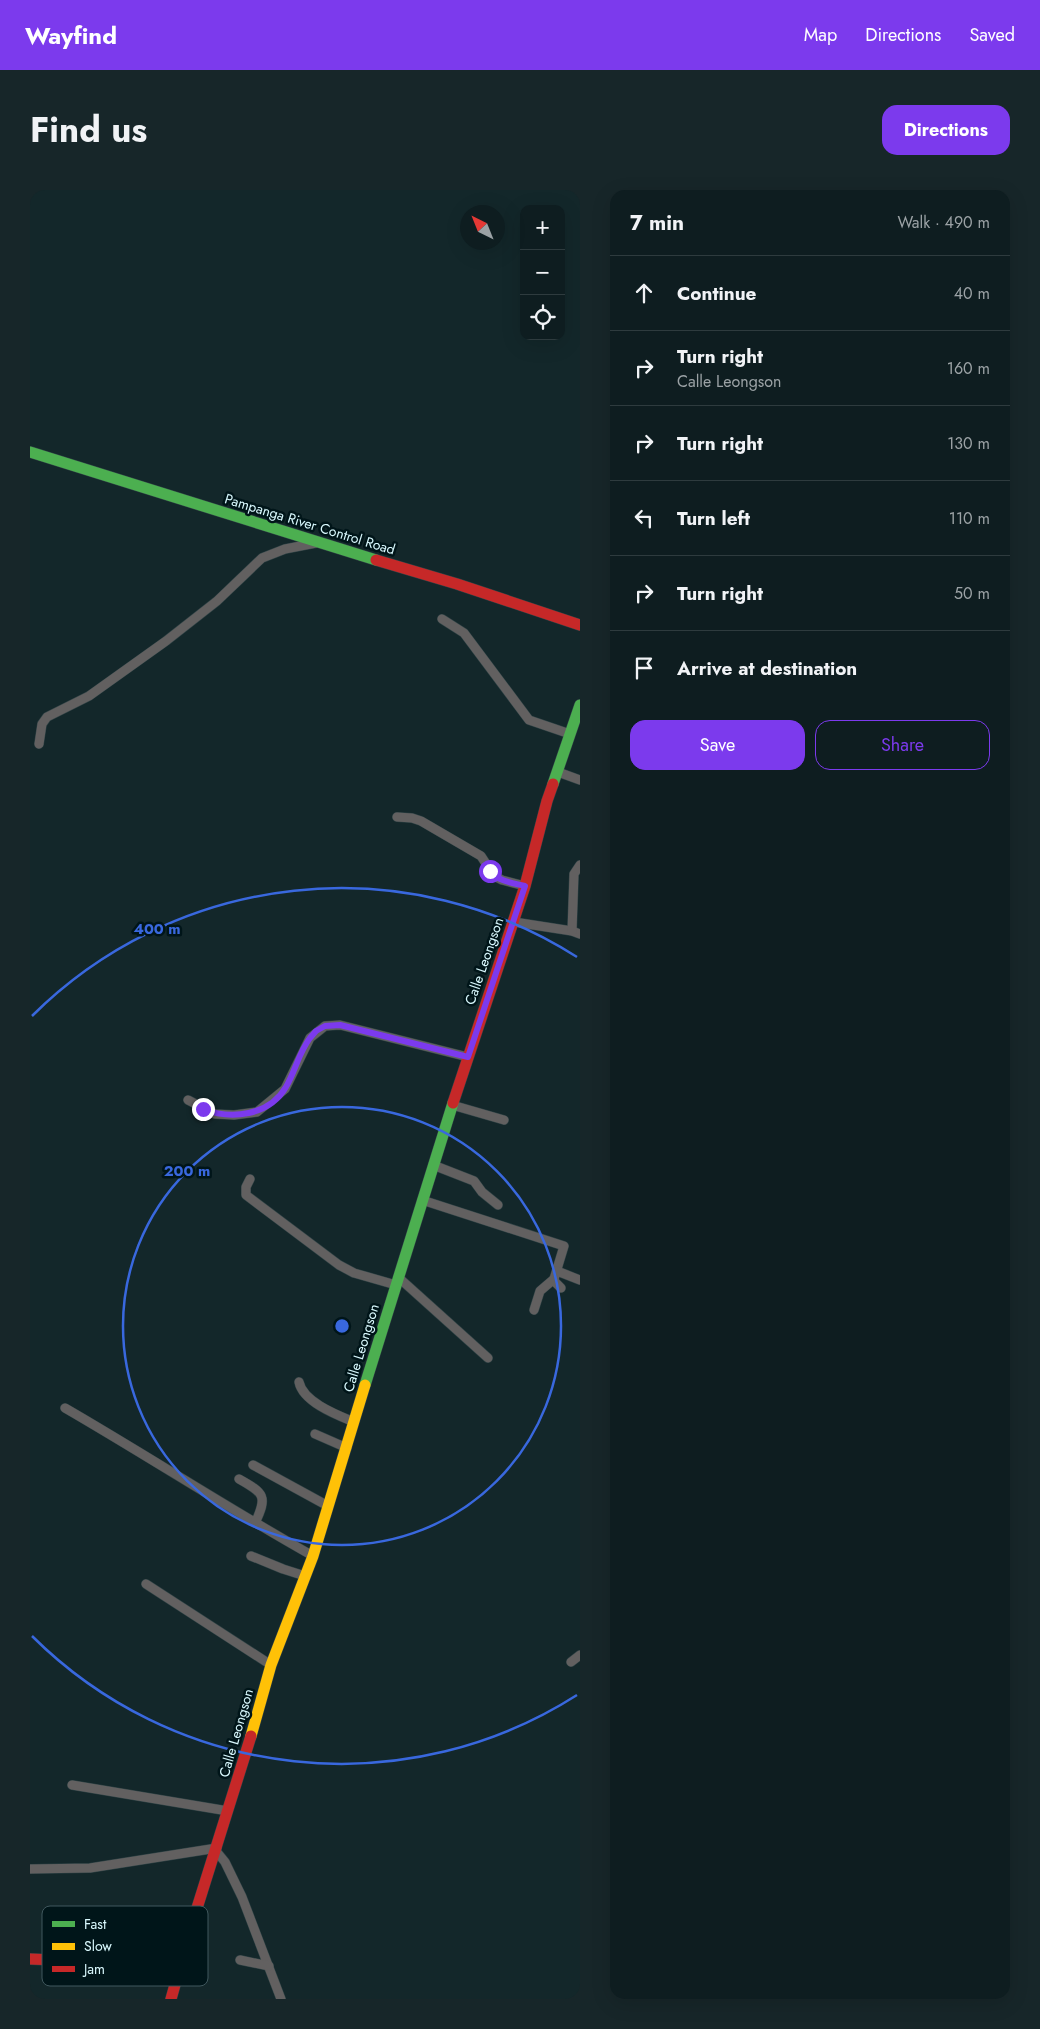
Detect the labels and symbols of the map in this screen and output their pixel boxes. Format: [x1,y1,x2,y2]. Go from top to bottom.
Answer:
north arrow [460,205,505,250]
street label: Pampanga River Control Road [222,489,398,559]
route start [479,860,502,883]
street label: Calle Leongson [460,915,508,1007]
text: 400 m [133,918,181,940]
route end [192,1098,215,1121]
text: 200 m [164,1160,210,1182]
street label: Calle Leongson [338,1301,384,1395]
centre of rings [333,1317,351,1335]
street label: Calle Leongson [214,1686,258,1780]
legend [42,1906,208,1986]
text: Fast [84,1914,107,1934]
text: Slow [84,1936,112,1956]
text: Jam [82,1959,105,1979]

